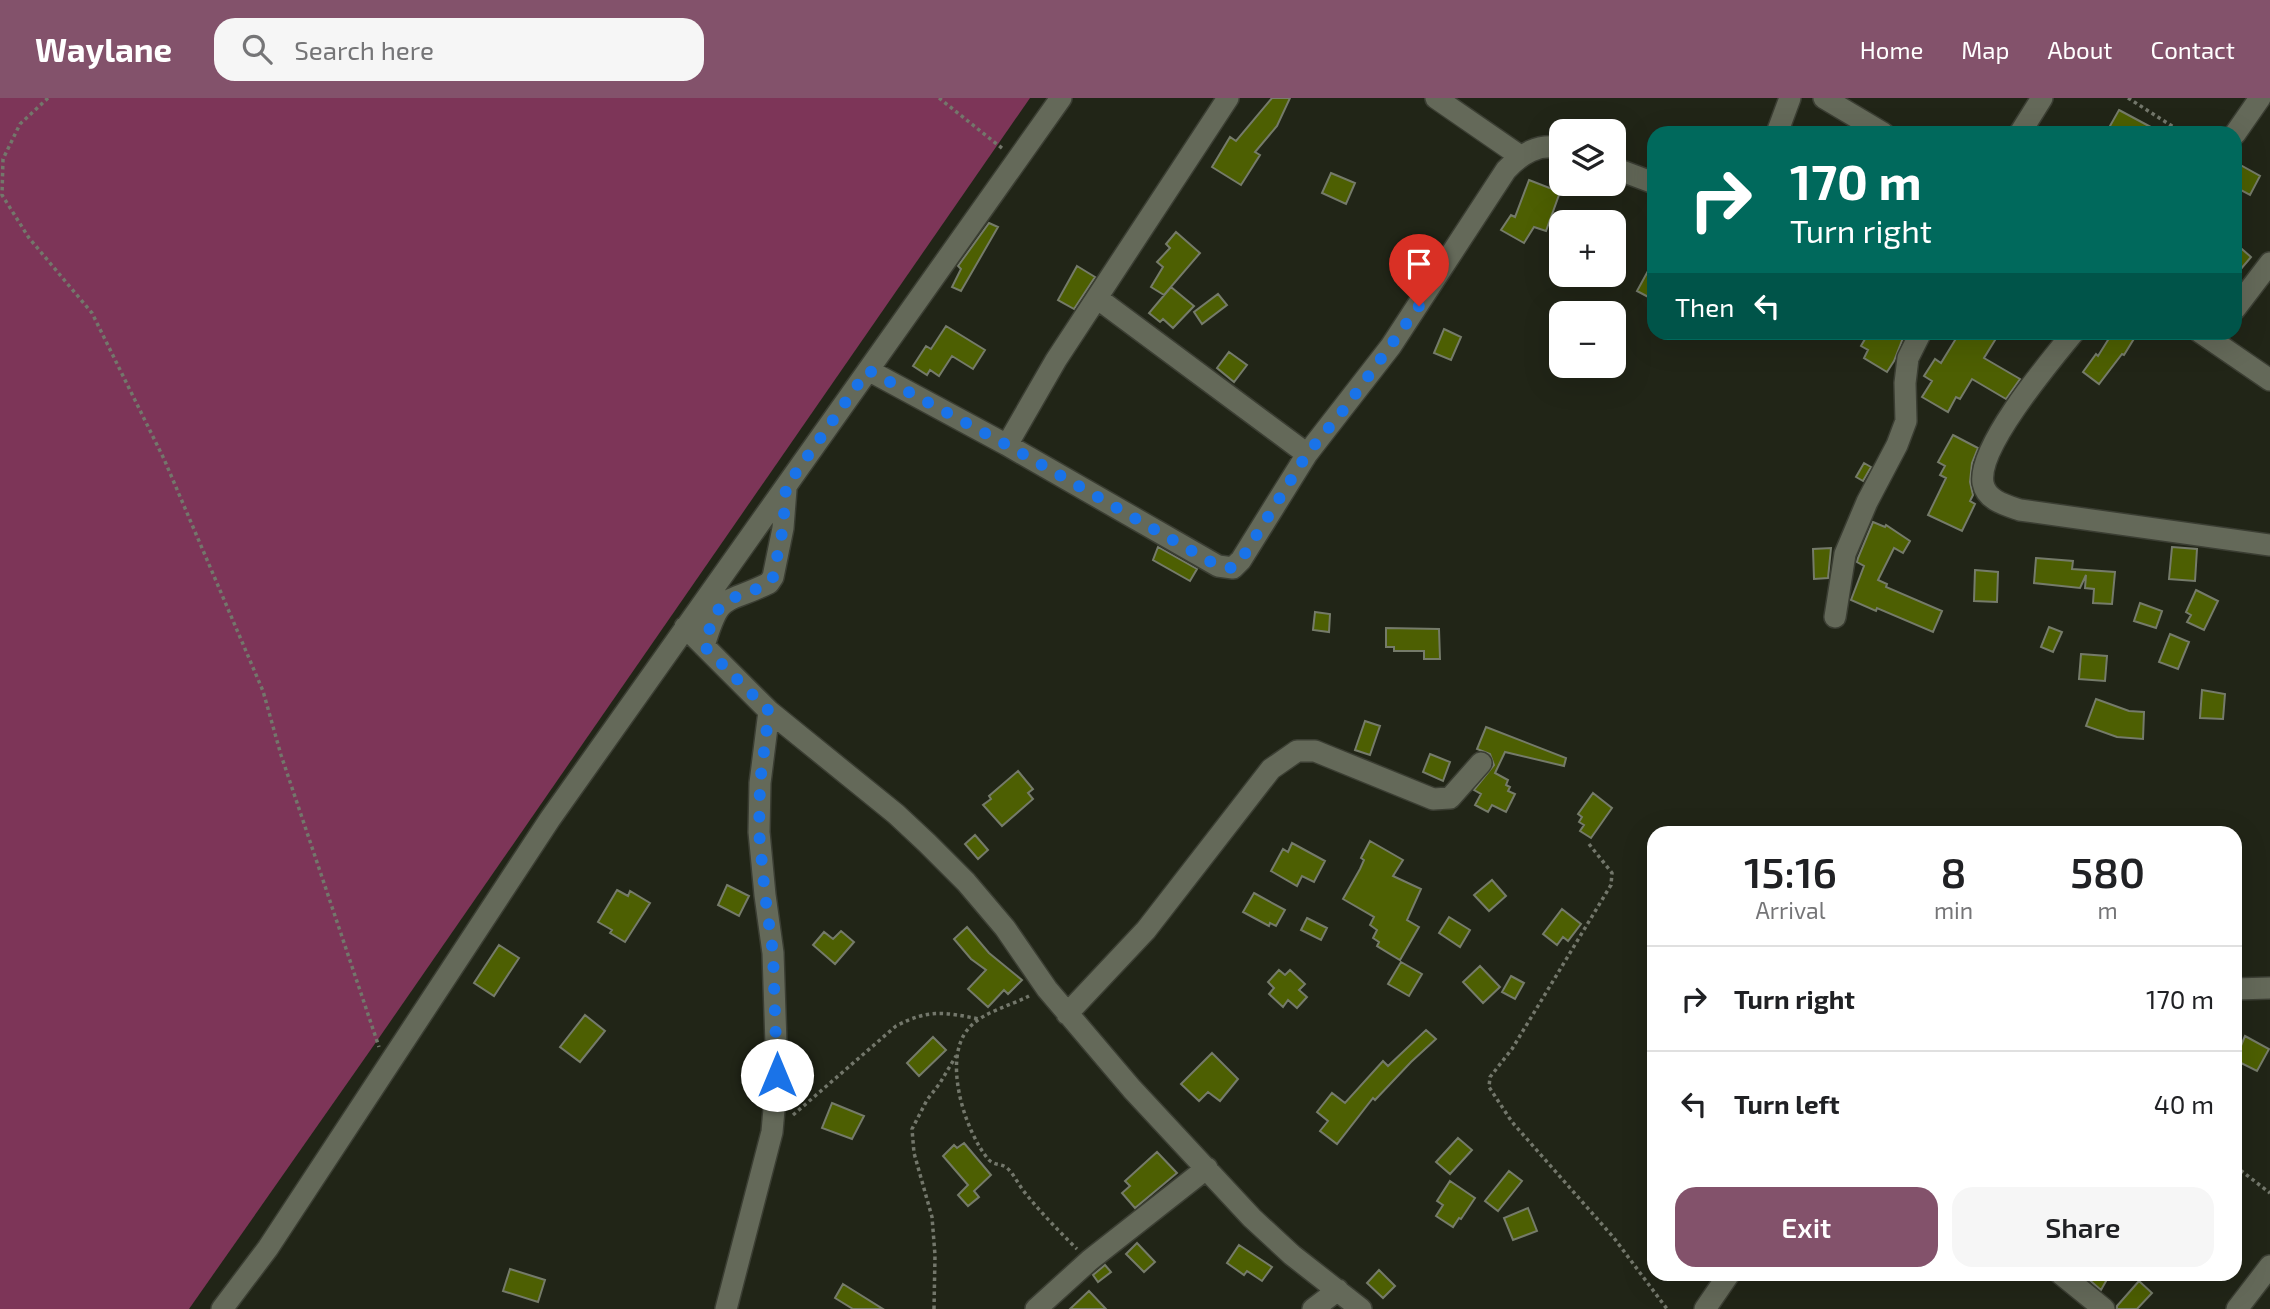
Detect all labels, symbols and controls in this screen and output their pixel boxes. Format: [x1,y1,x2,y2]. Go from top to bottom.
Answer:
search box [214,18,704,81]
text: Waylane [35,29,172,69]
icon: search [238,30,276,68]
text: Search here [294,34,434,65]
text: Home [1860,35,1923,64]
text: Map [1961,35,2009,64]
text: About [2047,35,2113,64]
text: Contact [2151,35,2235,64]
map controls [1549,119,1626,378]
button: layers [1549,119,1626,196]
text: 170 m [1790,151,1922,210]
icon: right [1675,154,1766,245]
button: + [1549,210,1626,287]
text: Turn right [1790,211,1932,249]
pin [1389,234,1449,306]
icon: arrive [1400,245,1438,283]
icon: left [1748,287,1786,325]
text: Then [1675,291,1734,322]
button: − [1549,301,1626,378]
text: 15:16 [1744,846,1837,896]
text: 8 [1941,846,1966,896]
text: 580 [2070,846,2145,896]
text: Arrival [1755,896,1825,924]
text: min [1934,896,1973,924]
text: m [2097,896,2118,924]
icon: right [1675,980,1713,1018]
text: Turn right [1734,983,1855,1014]
text: 170 m [2146,983,2214,1014]
position arrow [740,1038,814,1112]
icon: left [1675,1085,1713,1123]
text: Turn left [1734,1088,1840,1119]
text: 40 m [2154,1088,2214,1119]
button: Exit [1675,1187,1938,1267]
button: Share [1952,1187,2214,1267]

